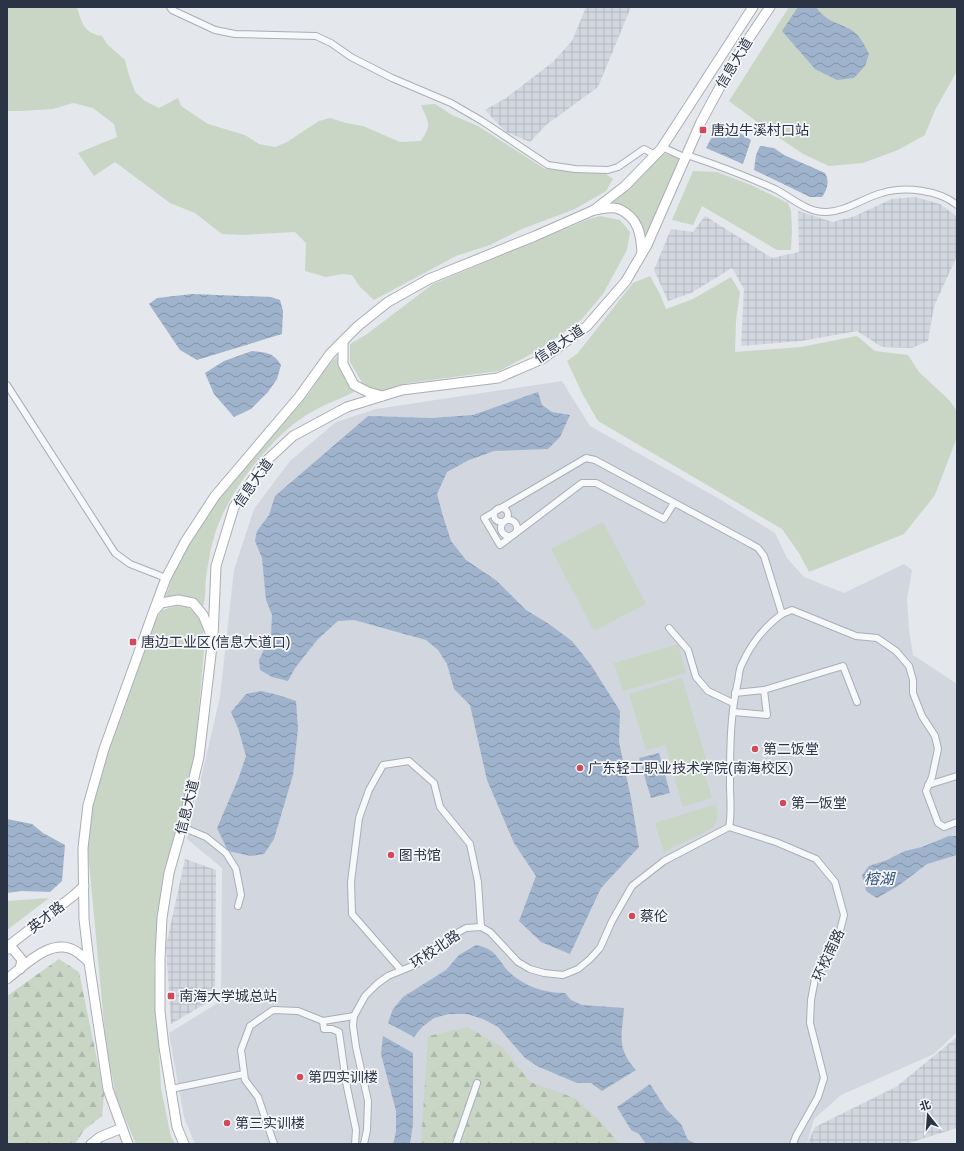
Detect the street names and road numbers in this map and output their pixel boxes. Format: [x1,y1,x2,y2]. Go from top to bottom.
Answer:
street label: 信息大道 [713,35,755,91]
street label: 信息大道 [531,322,587,366]
street label: 信息大道 [230,455,276,511]
street label: 信息大道 [172,778,202,836]
street label: 英才路 [25,898,67,936]
street label: 环校南路 [809,926,847,984]
street label: 环校北路 [407,927,463,971]

